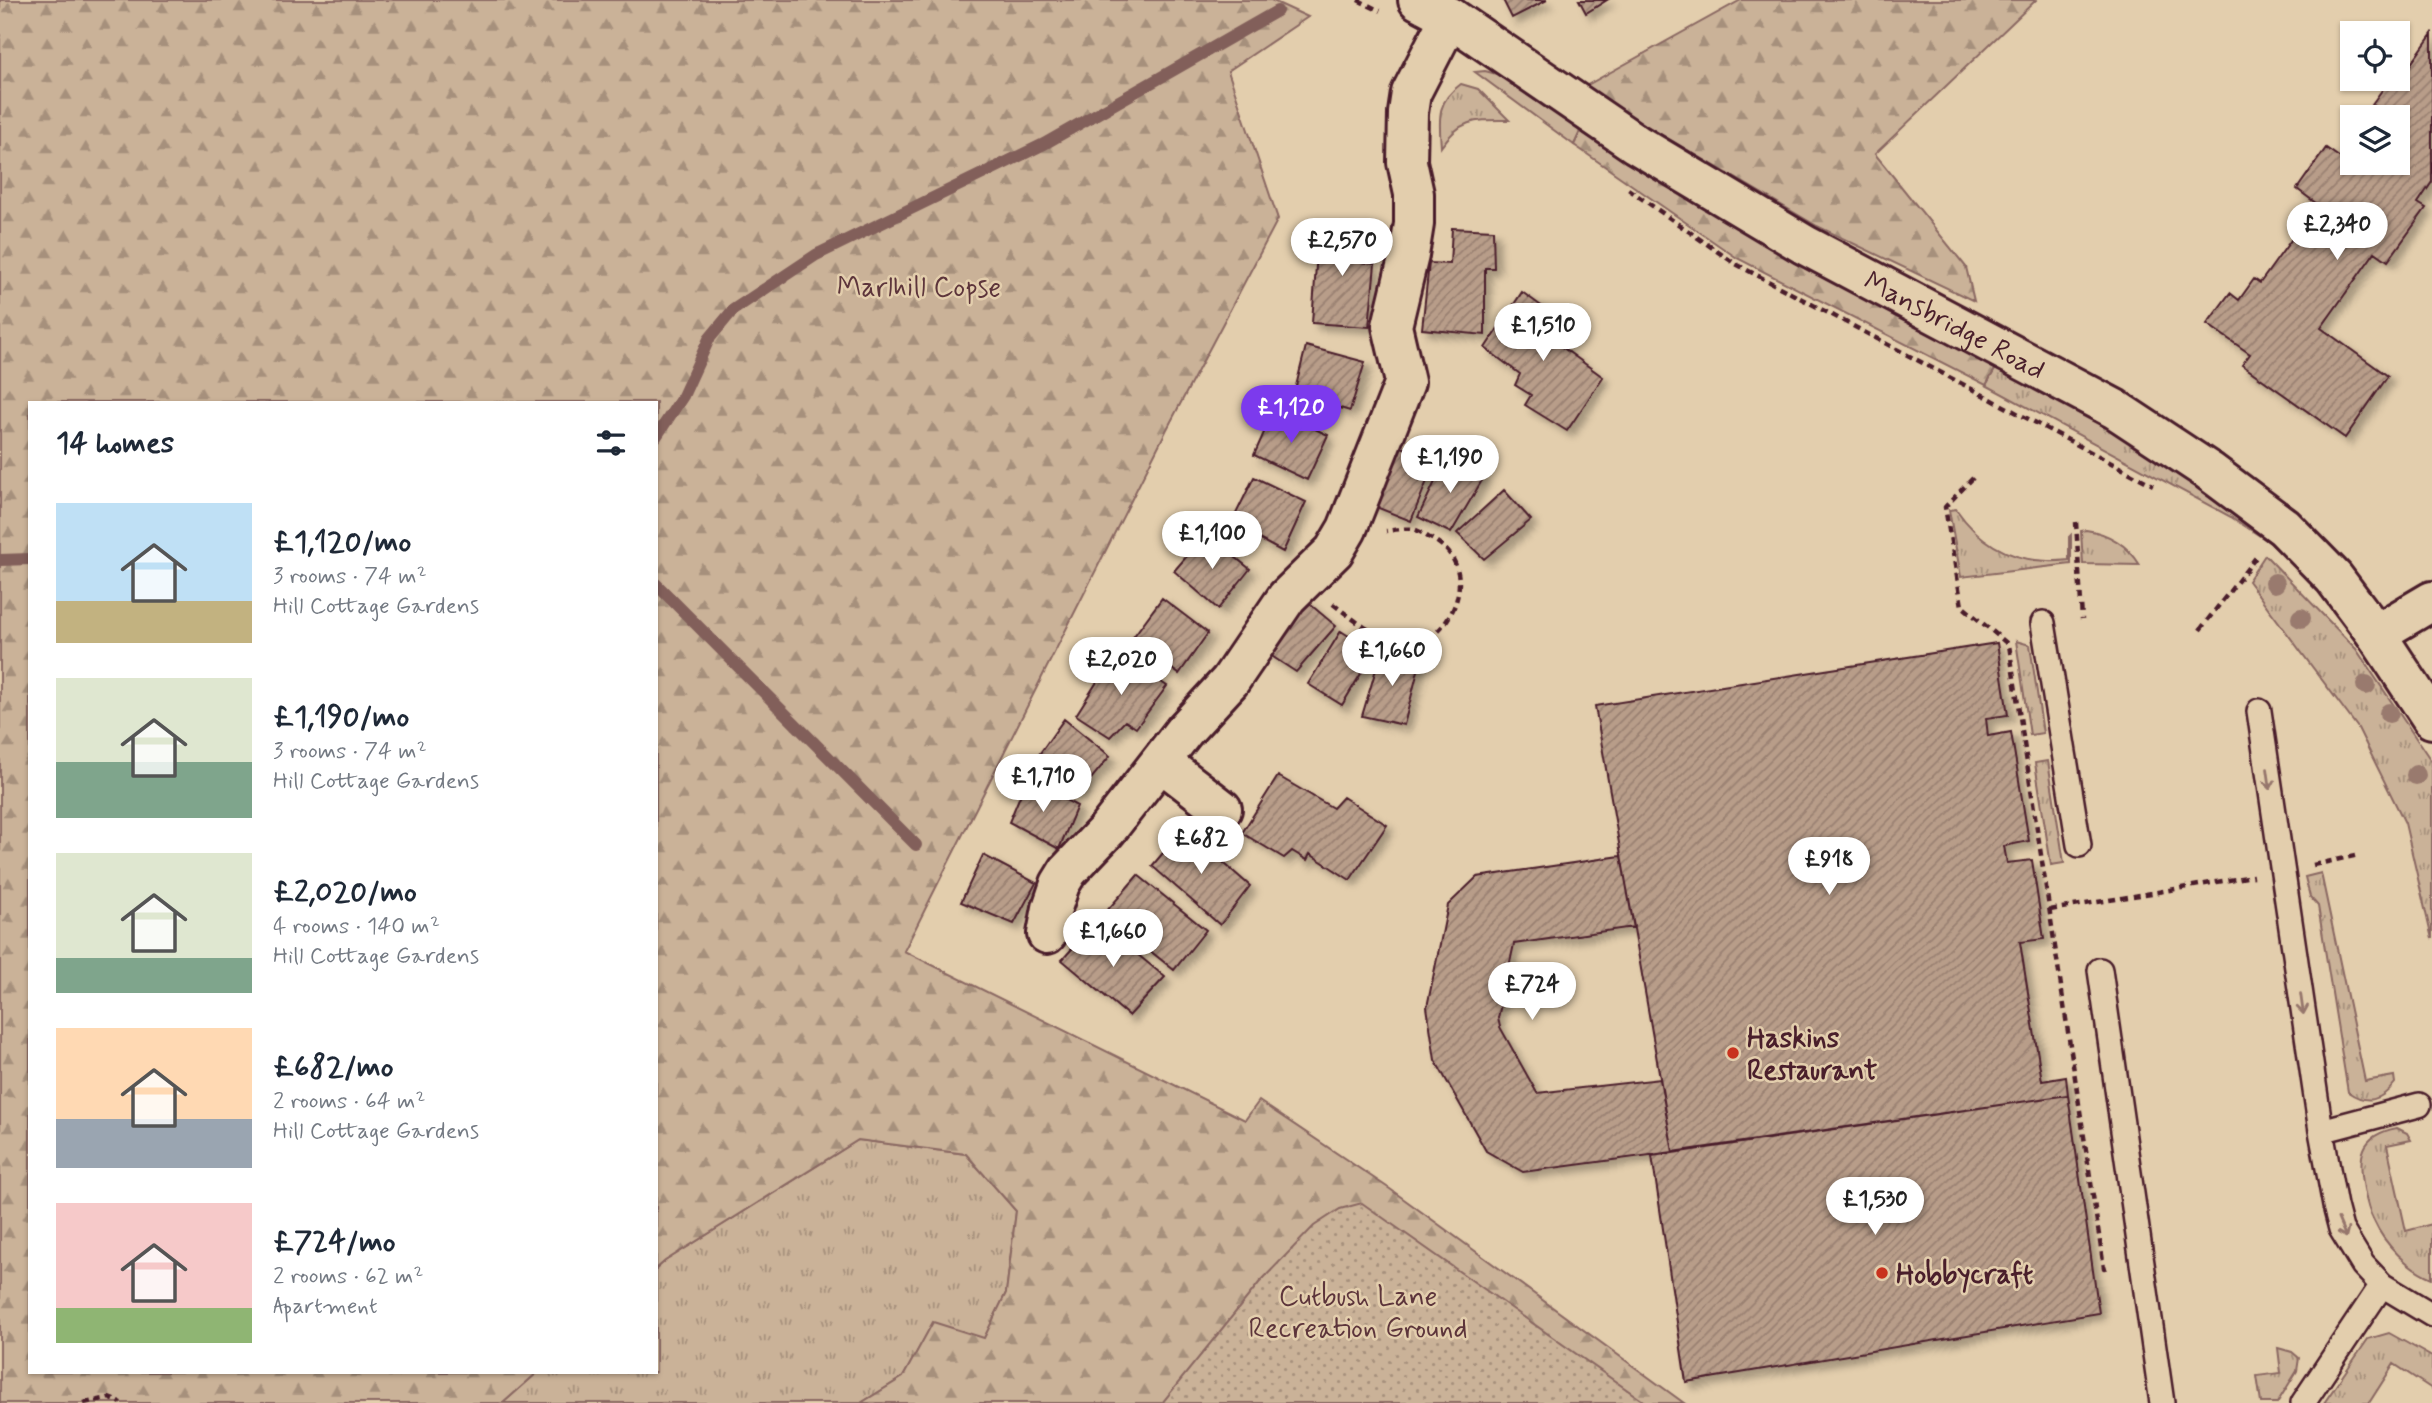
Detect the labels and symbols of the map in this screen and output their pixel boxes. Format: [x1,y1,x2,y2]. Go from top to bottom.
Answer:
pin: £2,340 [2280,202,2394,262]
pin: £2,570 [1285,218,1399,278]
street label: Mansbridge Road [1857,263,2051,390]
park label: Marlhill Copse [837,270,1001,307]
pin: £1,510 [1486,304,1600,363]
pin: £1,120 [1234,386,1348,445]
pin: £1,190 [1393,435,1507,495]
pin: £1,100 [1155,512,1269,571]
pin: £1,660 [1335,628,1449,688]
pin: £2,020 [1064,638,1178,697]
pin: £1,710 [986,754,1100,814]
one-way arrow [2263,767,2276,790]
pin: £682 [1160,816,1242,876]
pin: £918 [1788,838,1870,897]
pin: £1,660 [1056,909,1170,969]
pin: £724 [1491,962,1573,1022]
one-way arrow [2296,992,2309,1015]
place label: Haskins Restaurant [1747,1021,1877,1090]
marker: Haskins Restaurant [1725,1045,1741,1061]
pin: £1,530 [1818,1178,1932,1237]
one-way arrow [2337,1216,2350,1238]
place label: Hobbycraft [1896,1257,2034,1294]
marker: Hobbycraft [1874,1265,1890,1281]
park label: Cutbush Lane Recreation Ground [1249,1279,1467,1348]

